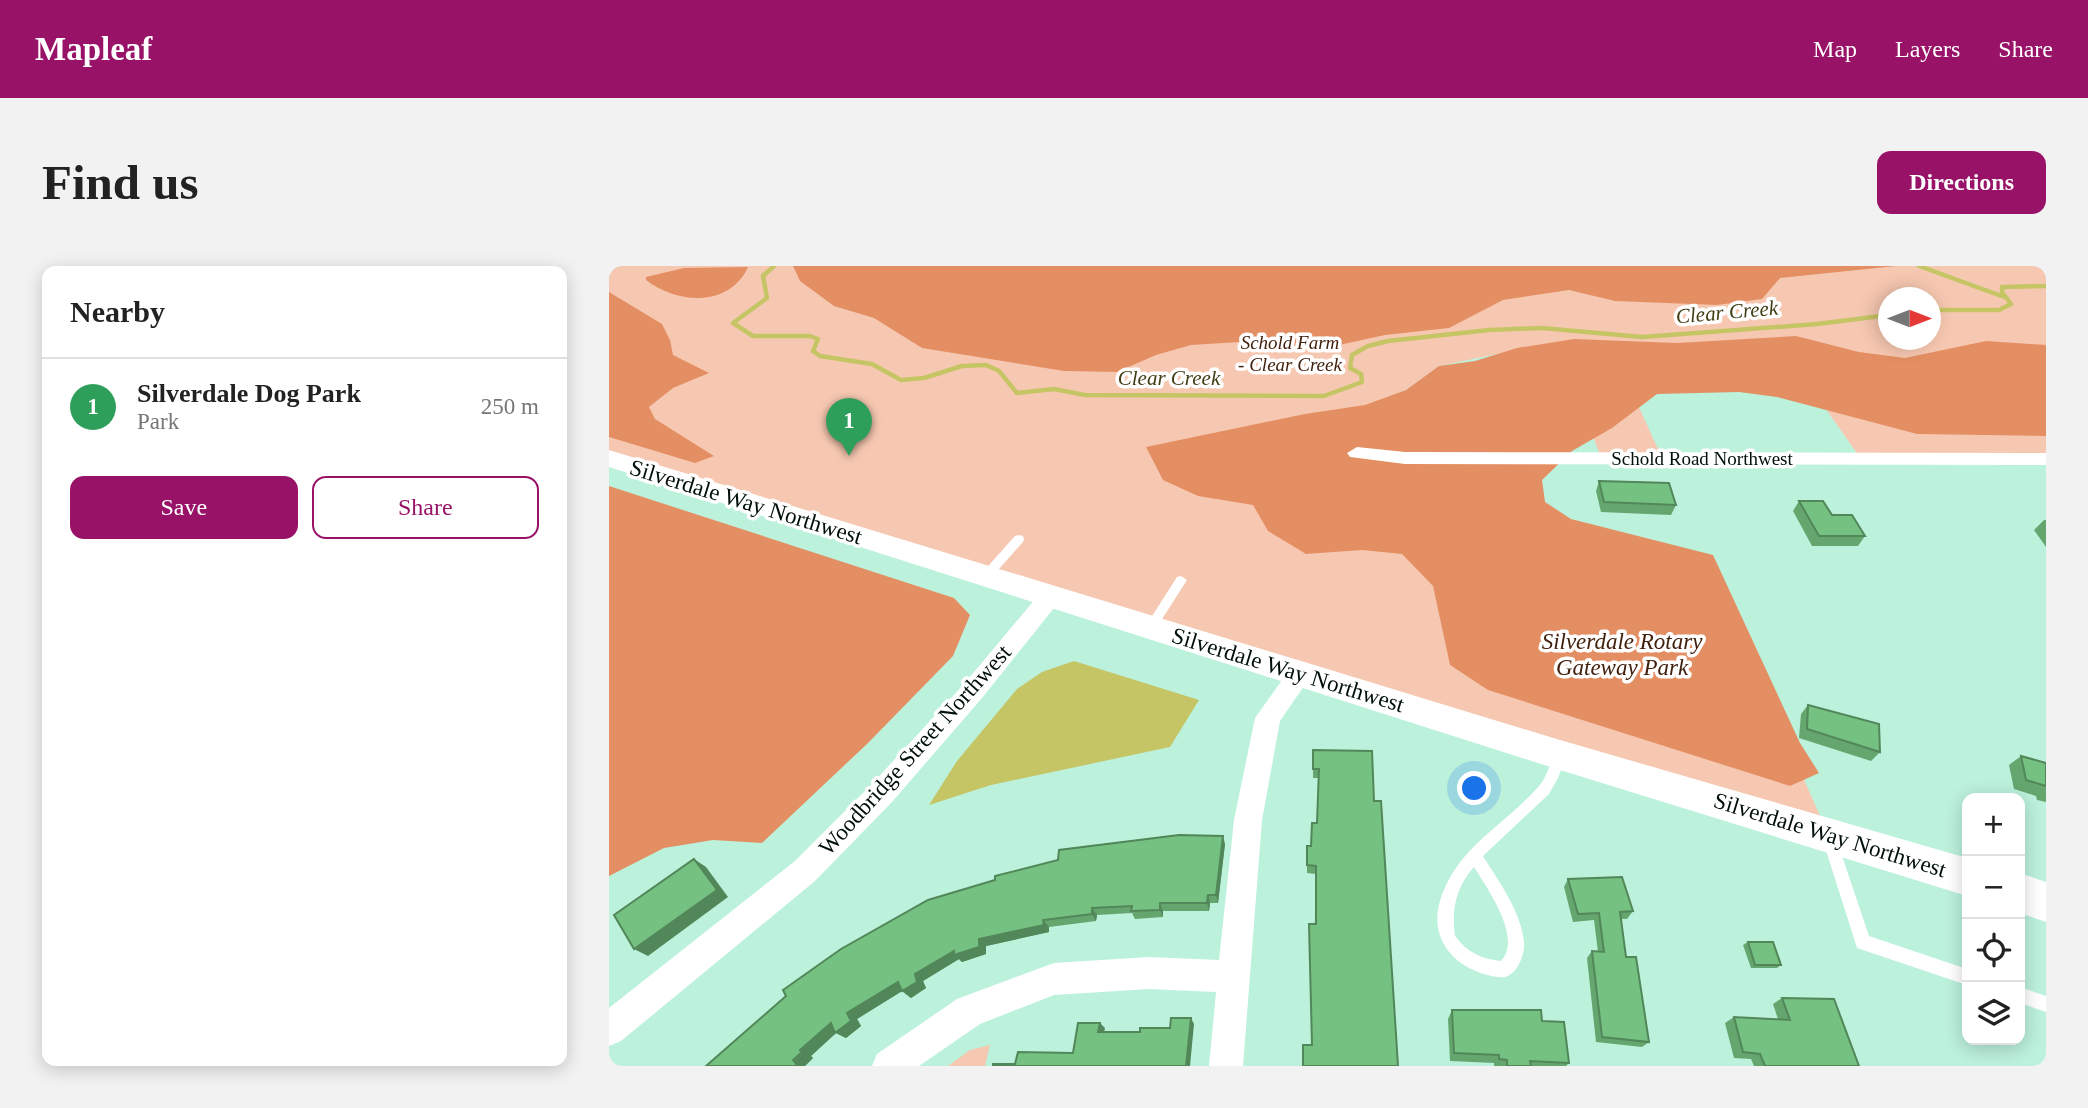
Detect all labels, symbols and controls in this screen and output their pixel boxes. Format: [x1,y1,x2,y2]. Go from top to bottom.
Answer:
text: Mapleaf [35,31,152,67]
text: Map [1813,36,1857,62]
text: Layers [1895,36,1960,62]
text: Share [1998,36,2053,62]
button: Directions [1877,151,2046,214]
text: Find us [42,155,199,210]
north arrow [1878,287,1941,350]
text: Nearby [70,295,165,328]
water label: Clear Creek [1675,296,1780,328]
park label: Schold Farm - Clear Creek [1238,332,1342,375]
water label: Clear Creek [1118,366,1221,390]
text: Silverdale Dog Park [137,379,361,408]
text: 1 [87,394,99,419]
text: 250 m [481,394,539,419]
pin: 1 [826,398,872,456]
text: Park [137,409,179,434]
street label: Schold Road Northwest [1611,448,1793,469]
street label: Silverdale Way Northwest [627,455,866,549]
button: Save [70,476,298,539]
button: Share [312,476,539,539]
street label: Silverdale Way Northwest [1169,623,1408,717]
park label: Silverdale Rotary Gateway Park [1542,629,1703,680]
street label: Woodbridge Street Northwest [814,639,1016,860]
your location [1457,771,1491,805]
street label: Silverdale Way Northwest [1711,788,1950,882]
map controls [1962,793,2025,1045]
button: + [1962,793,2025,856]
button: − [1962,856,2025,919]
button: locate [1962,919,2025,982]
button: layers [1962,982,2025,1045]

